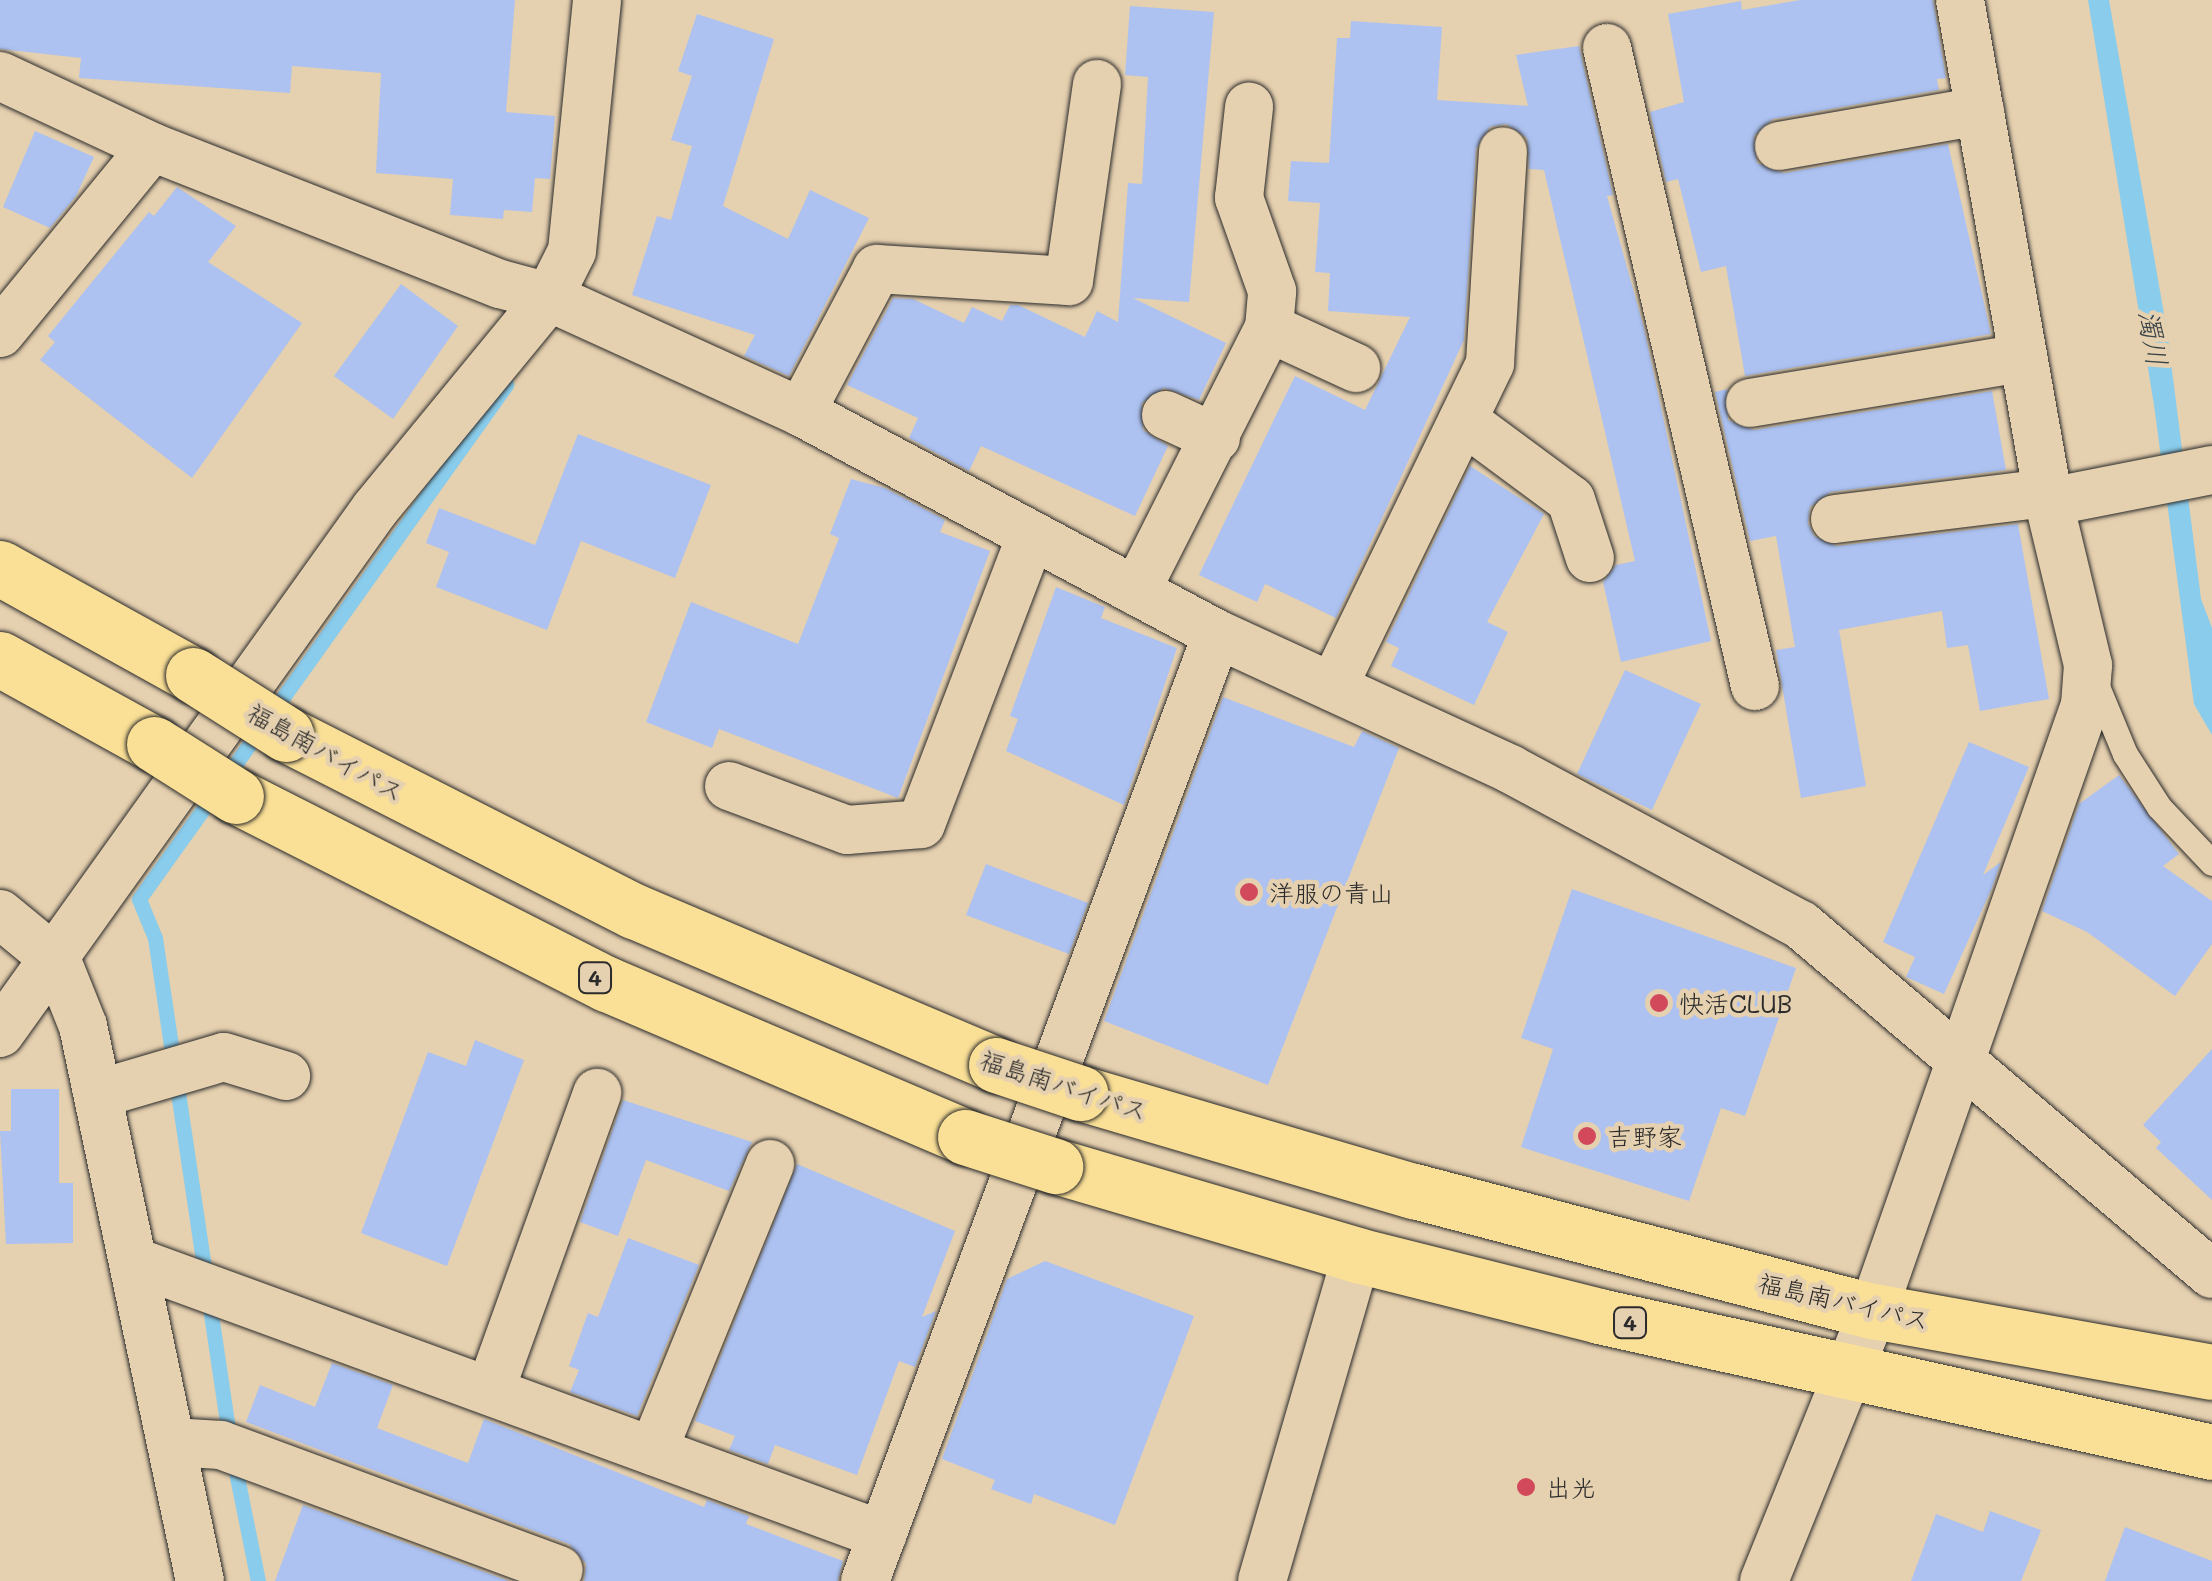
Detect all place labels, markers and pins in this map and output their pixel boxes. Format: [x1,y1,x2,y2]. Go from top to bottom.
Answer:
place label: 洋服の青山 [1269,877,1394,907]
marker: 洋服の青山 [1238,881,1260,903]
place label: 快活CLUB [1679,988,1792,1018]
marker: 快活CLUB [1648,992,1670,1014]
place label: 吉野家 [1607,1121,1682,1151]
marker: 吉野家 [1576,1125,1598,1147]
place label: 出光 [1546,1472,1596,1502]
marker: 出光 [1515,1476,1537,1498]

